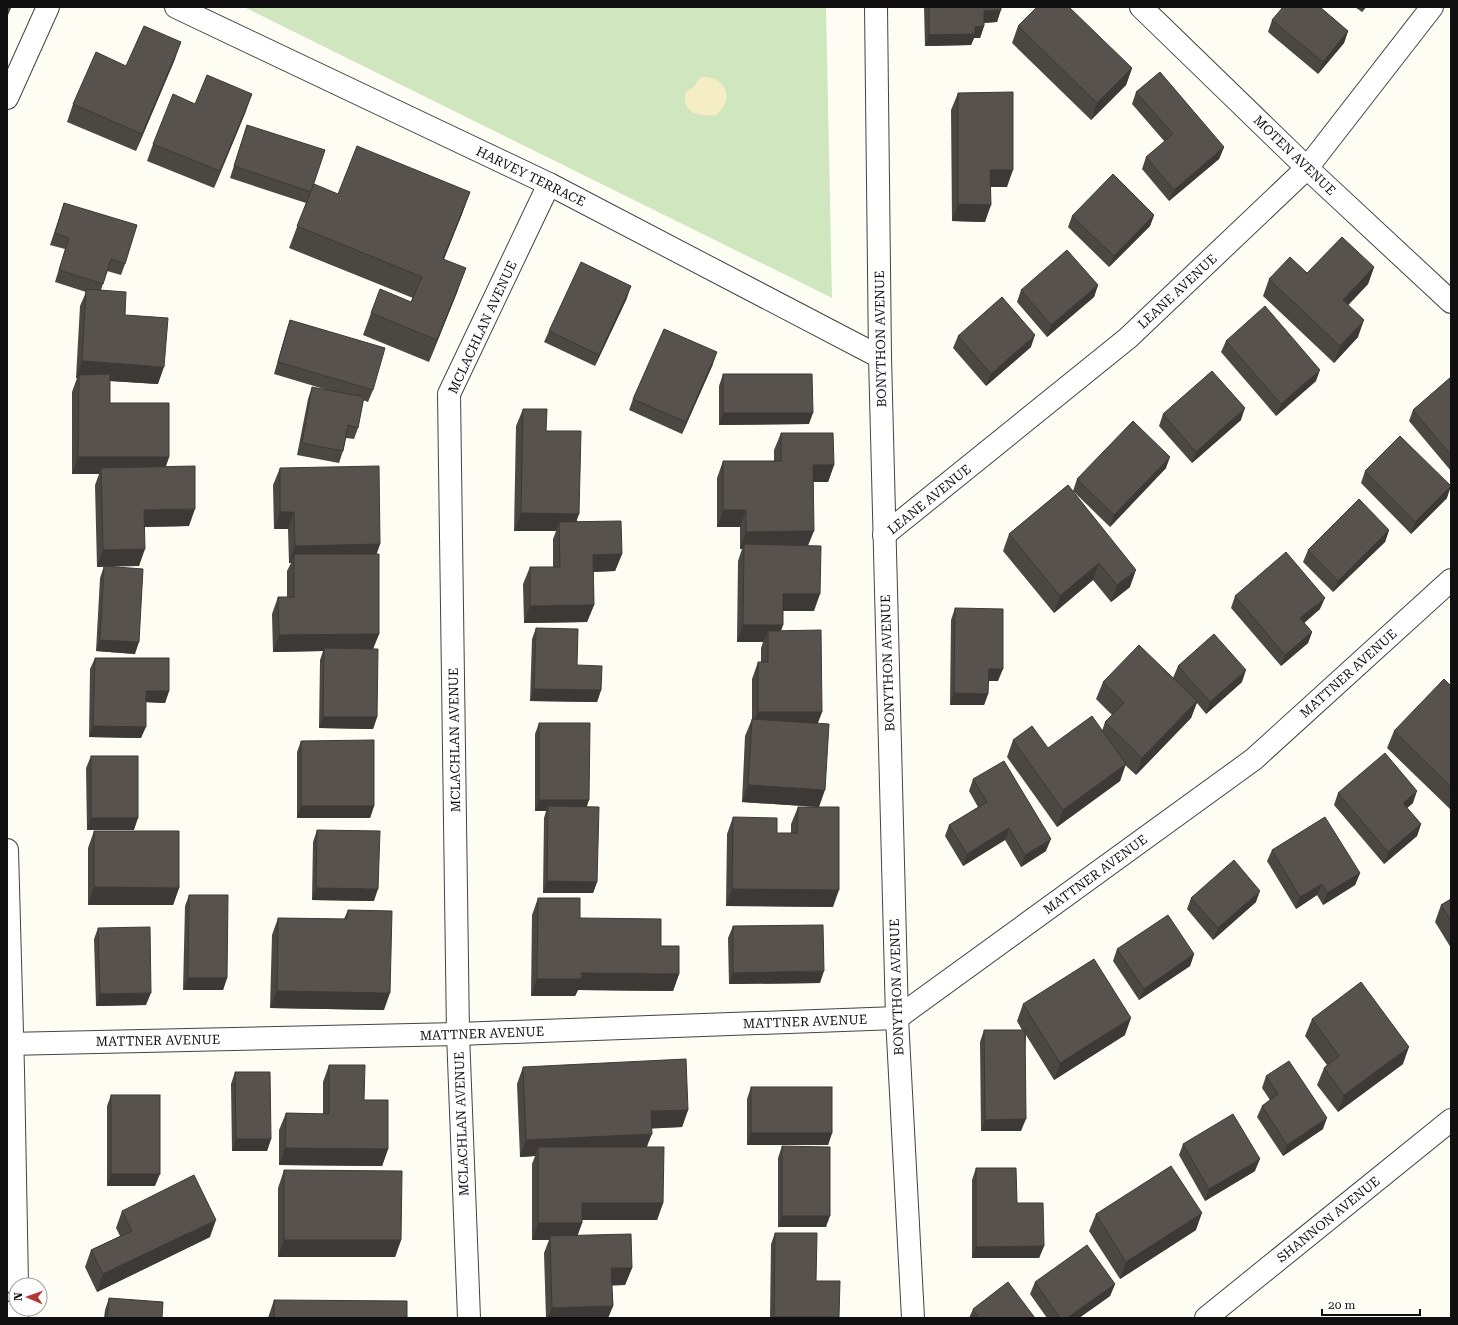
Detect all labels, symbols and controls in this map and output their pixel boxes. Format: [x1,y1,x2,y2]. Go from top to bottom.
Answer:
street label: MOTEN AVENUE [1251,112,1339,198]
street label: HARVEY TERRACE [474,143,588,209]
street label: LEANE AVENUE [1135,251,1220,332]
street label: MCLACHLAN AVENUE [445,258,520,396]
street label: BONYTHON AVENUE [872,270,889,408]
street label: LEANE AVENUE [885,461,974,537]
street label: BONYTHON AVENUE [878,594,897,732]
street label: MATTNER AVENUE [1297,626,1400,721]
street label: MCLACHLAN AVENUE [446,668,463,812]
street label: MATTNER AVENUE [1040,832,1150,917]
street label: BONYTHON AVENUE [887,918,906,1056]
street label: MATTNER AVENUE [743,1012,868,1031]
street label: MATTNER AVENUE [420,1024,545,1043]
street label: MATTNER AVENUE [96,1032,220,1049]
street label: MCLACHLAN AVENUE [451,1051,472,1197]
street label: SHANNON AVENUE [1274,1173,1383,1265]
north arrow [8,1277,48,1317]
scale bar [1322,1291,1420,1317]
text: N [12,1292,25,1301]
text: 20 m [1328,1298,1355,1312]

